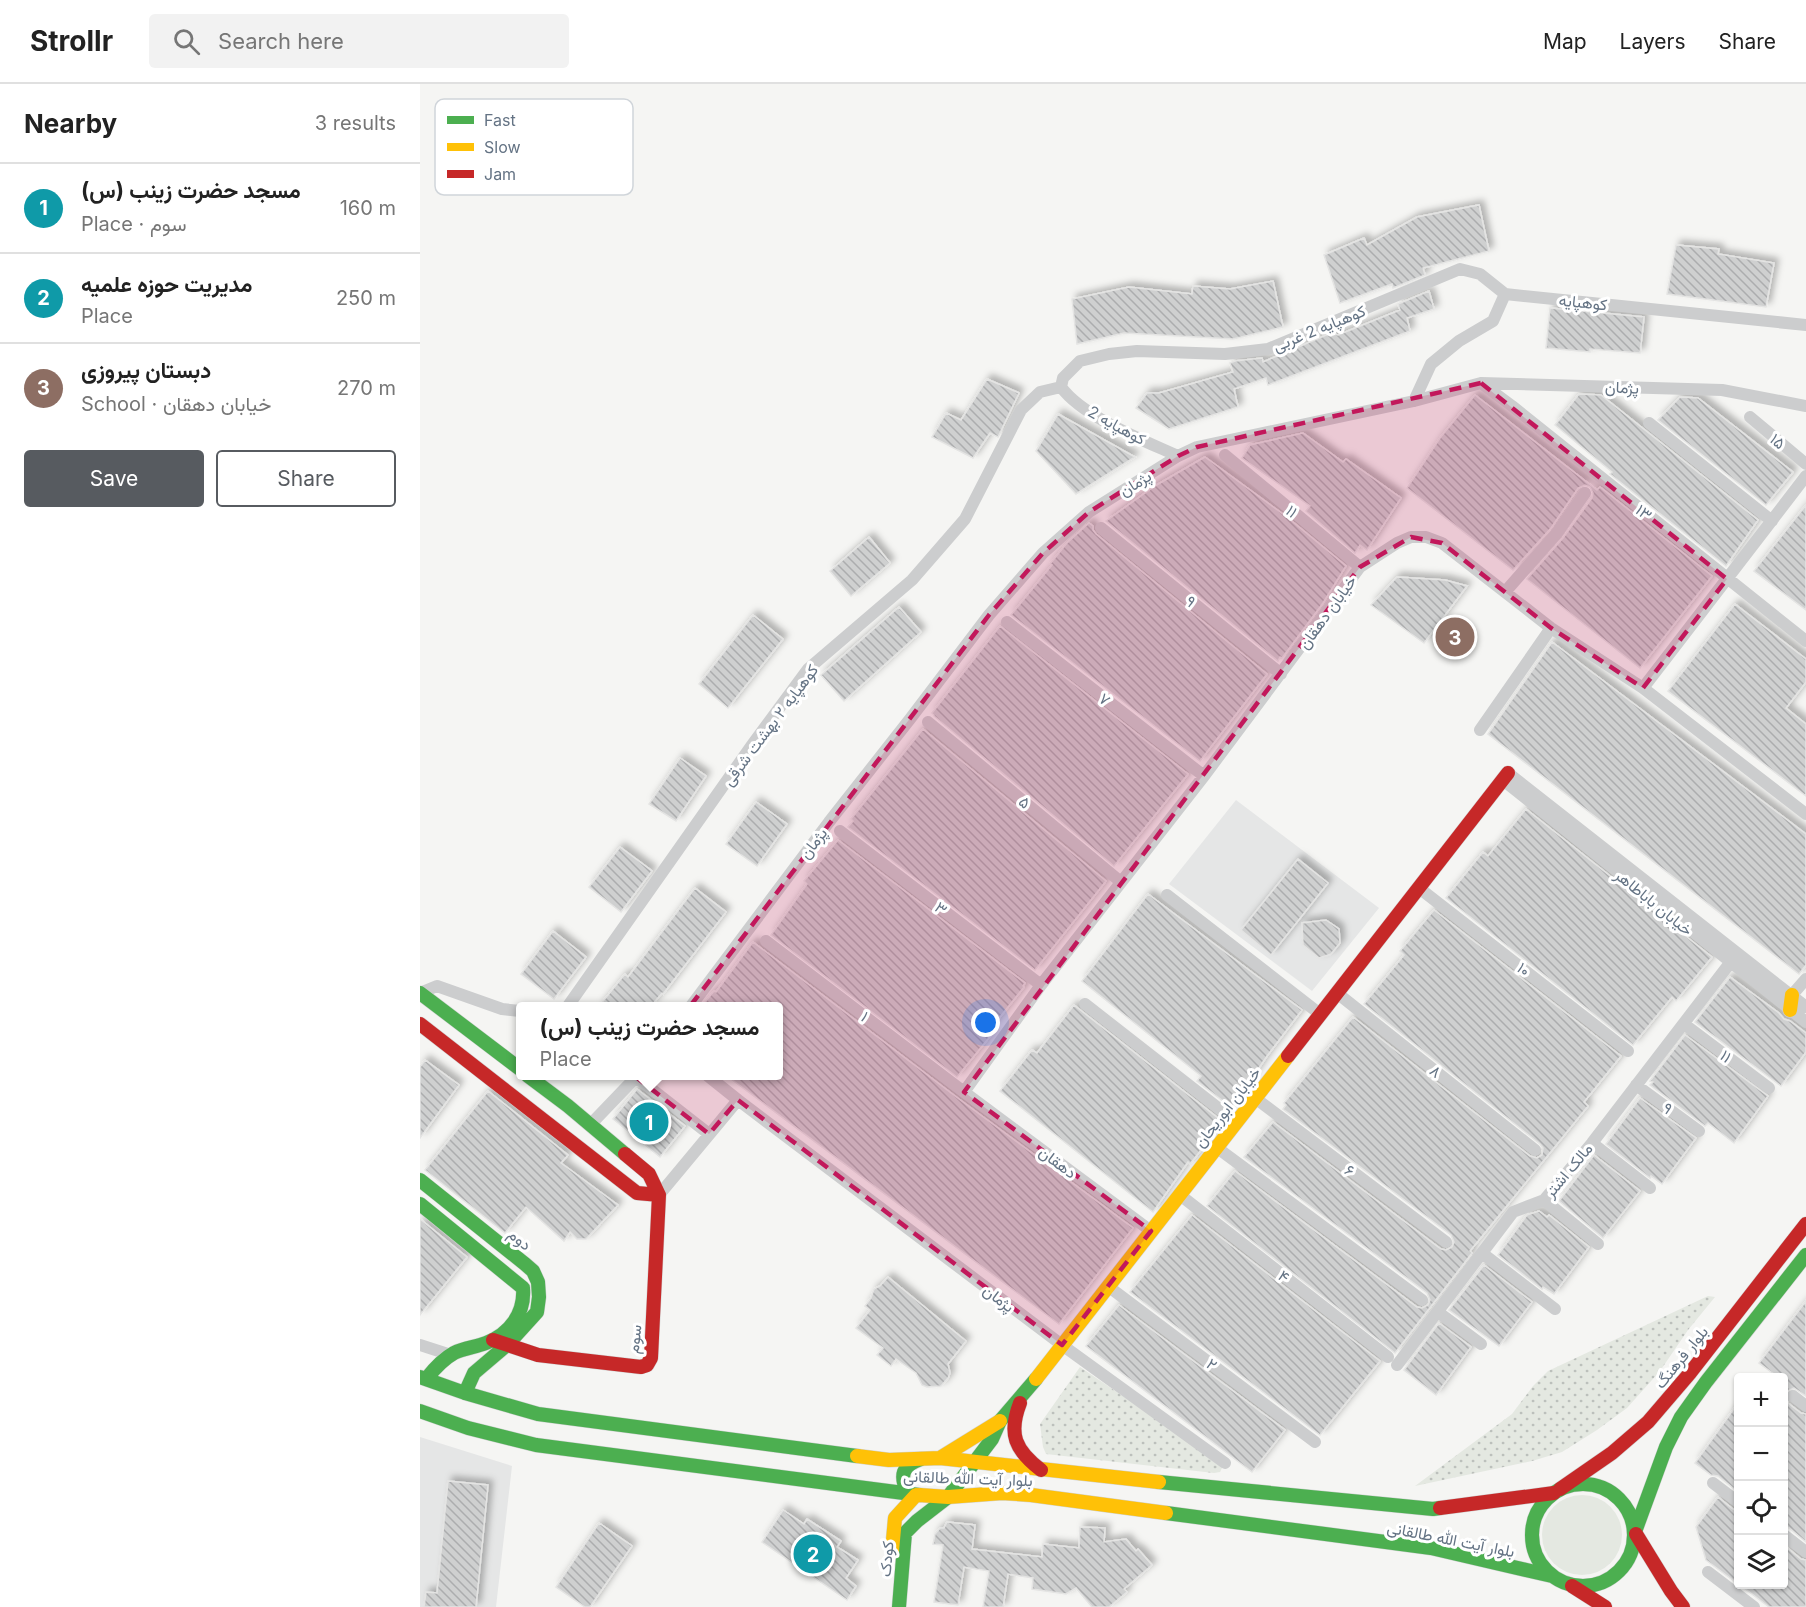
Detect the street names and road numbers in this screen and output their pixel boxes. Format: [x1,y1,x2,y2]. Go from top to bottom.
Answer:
street label: کوهپایه [1558,290,1608,316]
street label: کوهپایه 2 غربی [1270,300,1369,357]
street label: پژمان [1605,376,1639,400]
street label: کوهپایه 2 [1084,401,1149,451]
street label: ۱۵ [1766,429,1790,453]
street label: پژمان [1115,465,1156,502]
street label: ۱۳ [1632,499,1656,525]
street label: ۱۱ [1282,500,1302,522]
street label: خیابان دهقان [1293,571,1361,653]
street label: ۹ [1182,591,1200,611]
street label: کوهپایه ۲ بهشت شرقی [718,660,824,791]
street label: ۷ [1095,688,1115,710]
street label: ۵ [1015,791,1035,813]
street label: پژمان [795,823,833,864]
street label: خیابان باباطاهر [1610,864,1697,941]
street label: ۳ [931,897,951,919]
street label: ۱۰ [1513,958,1535,980]
street label: ۱ [857,1007,873,1025]
street label: ۱۱ [1716,1045,1736,1067]
street label: ۸ [1426,1060,1446,1082]
street label: خیابان ابوریحان [1189,1062,1266,1152]
street label: ۹ [1659,1098,1677,1118]
street label: مالک اشتر [1539,1139,1597,1203]
street label: دهقان [1035,1141,1081,1183]
street label: ۶ [1341,1160,1359,1180]
street label: دوم [504,1224,536,1255]
street label: ۴ [1274,1265,1294,1287]
street label: پژمان [978,1280,1019,1318]
street label: بلوار فرهنگ [1650,1322,1713,1393]
street label: سوم [623,1323,646,1355]
street label: ۲ [1203,1353,1221,1375]
street label: بلوار آیت الله طالقانی [903,1466,1033,1491]
street label: بلوار آیت الله طالقانی [1385,1517,1517,1562]
street label: کودک [874,1540,899,1578]

